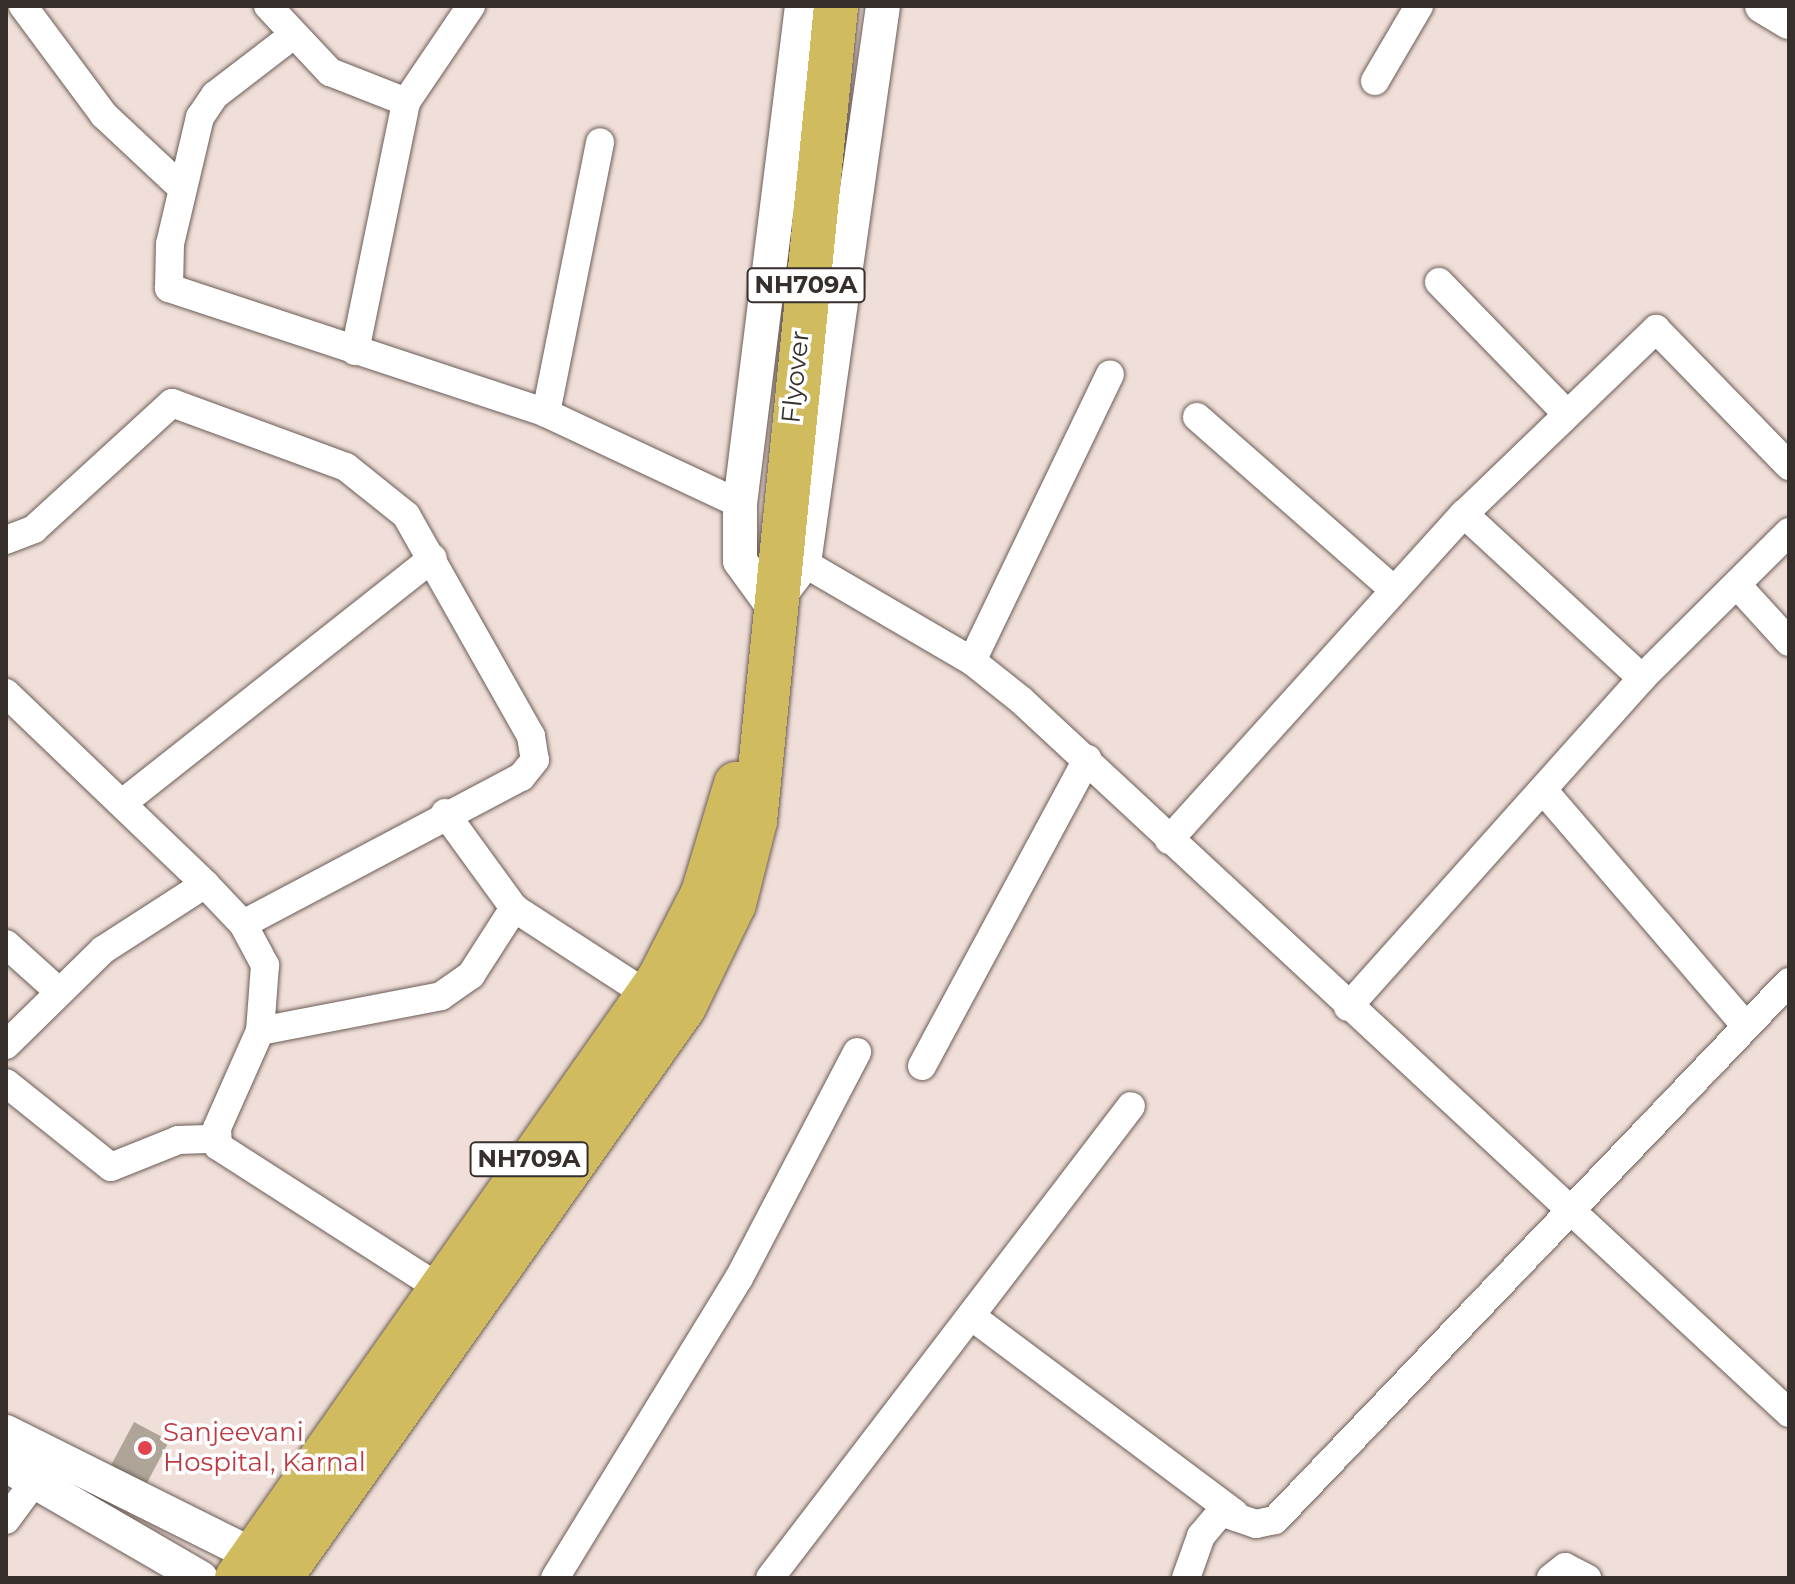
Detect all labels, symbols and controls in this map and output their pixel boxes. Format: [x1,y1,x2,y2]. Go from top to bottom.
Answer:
road number: NH709A [746,265,866,305]
street label: Flyover [776,329,816,425]
road number: NH709A [469,1139,589,1179]
place label: Sanjeevani Hospital, Karnal [163,1417,366,1478]
marker: Sanjeevani Hospital, Karnal [134,1437,156,1459]

